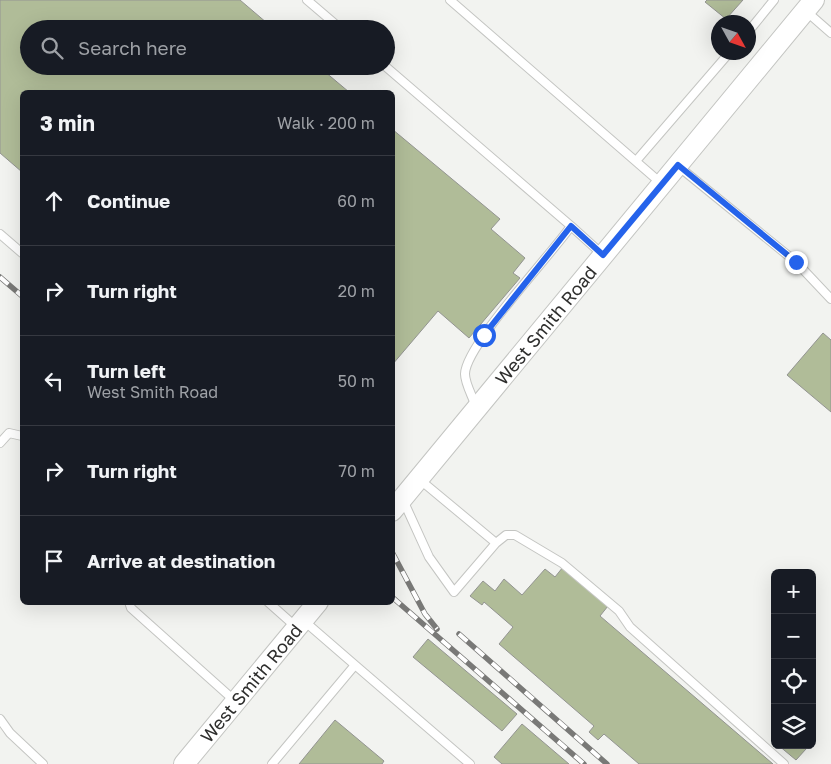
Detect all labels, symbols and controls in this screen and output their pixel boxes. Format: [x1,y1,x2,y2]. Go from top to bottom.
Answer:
north arrow [711,15,756,60]
search box [20,20,395,75]
icon: search [38,34,66,62]
text: Search here [78,36,187,59]
text: 3 min [40,110,95,136]
text: Walk · 200 m [277,113,375,133]
icon: ahead [40,187,68,215]
text: Continue [87,189,170,212]
text: 60 m [337,191,375,211]
route end [785,251,808,274]
street label: West Smith Road [490,261,601,389]
icon: right [40,277,68,305]
text: Turn right [87,279,177,302]
text: 20 m [338,281,375,301]
route start [473,324,496,347]
text: Turn left [87,359,166,382]
icon: left [40,367,68,395]
text: 50 m [338,371,375,391]
text: West Smith Road [87,382,218,402]
icon: right [40,457,68,485]
text: Turn right [87,459,177,482]
text: 70 m [338,461,375,481]
icon: arrive [40,547,68,575]
text: Arrive at destination [87,549,275,572]
map controls [771,569,816,749]
button: + [771,569,816,614]
button: − [771,614,816,659]
street label: West Smith Road [195,619,306,747]
button: locate [771,659,816,704]
button: layers [771,704,816,749]

